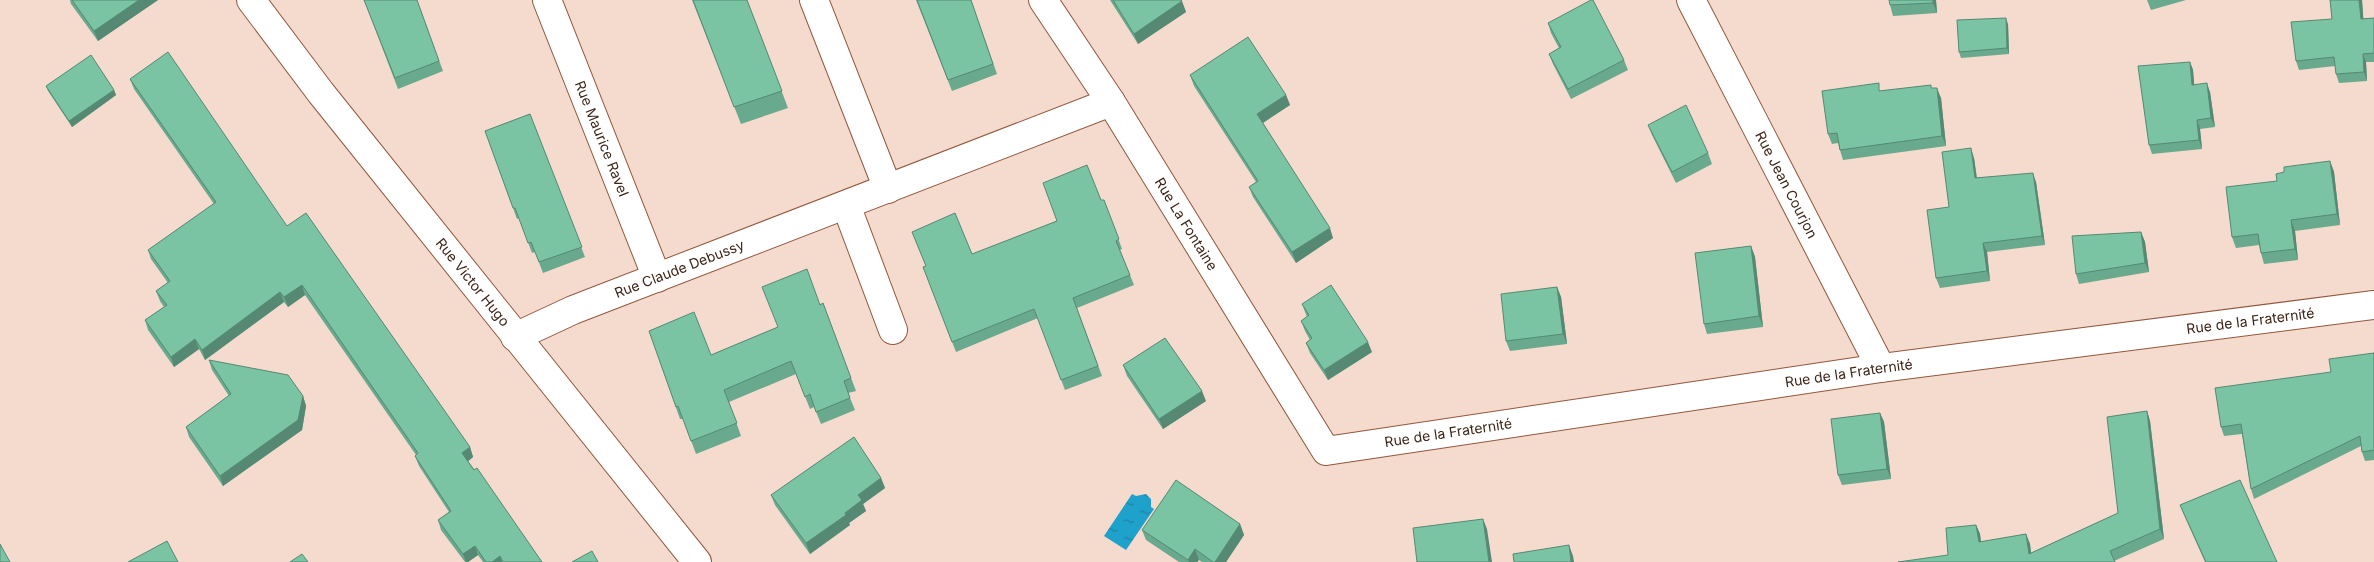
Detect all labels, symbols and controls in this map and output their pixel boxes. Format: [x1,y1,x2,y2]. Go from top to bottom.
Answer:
street label: Rue Maurice Ravel [572,78,633,199]
street label: Rue Jean Courjon [1752,128,1822,241]
street label: Rue La Fontaine [1152,174,1222,273]
street label: Rue Victor Hugo [433,234,514,330]
street label: Rue Claude Debussy [612,236,747,301]
street label: Rue de la Fraternité [2185,304,2315,337]
street label: Rue de la Fraternité [1784,355,1913,390]
street label: Rue de la Fraternité [1383,414,1513,450]

